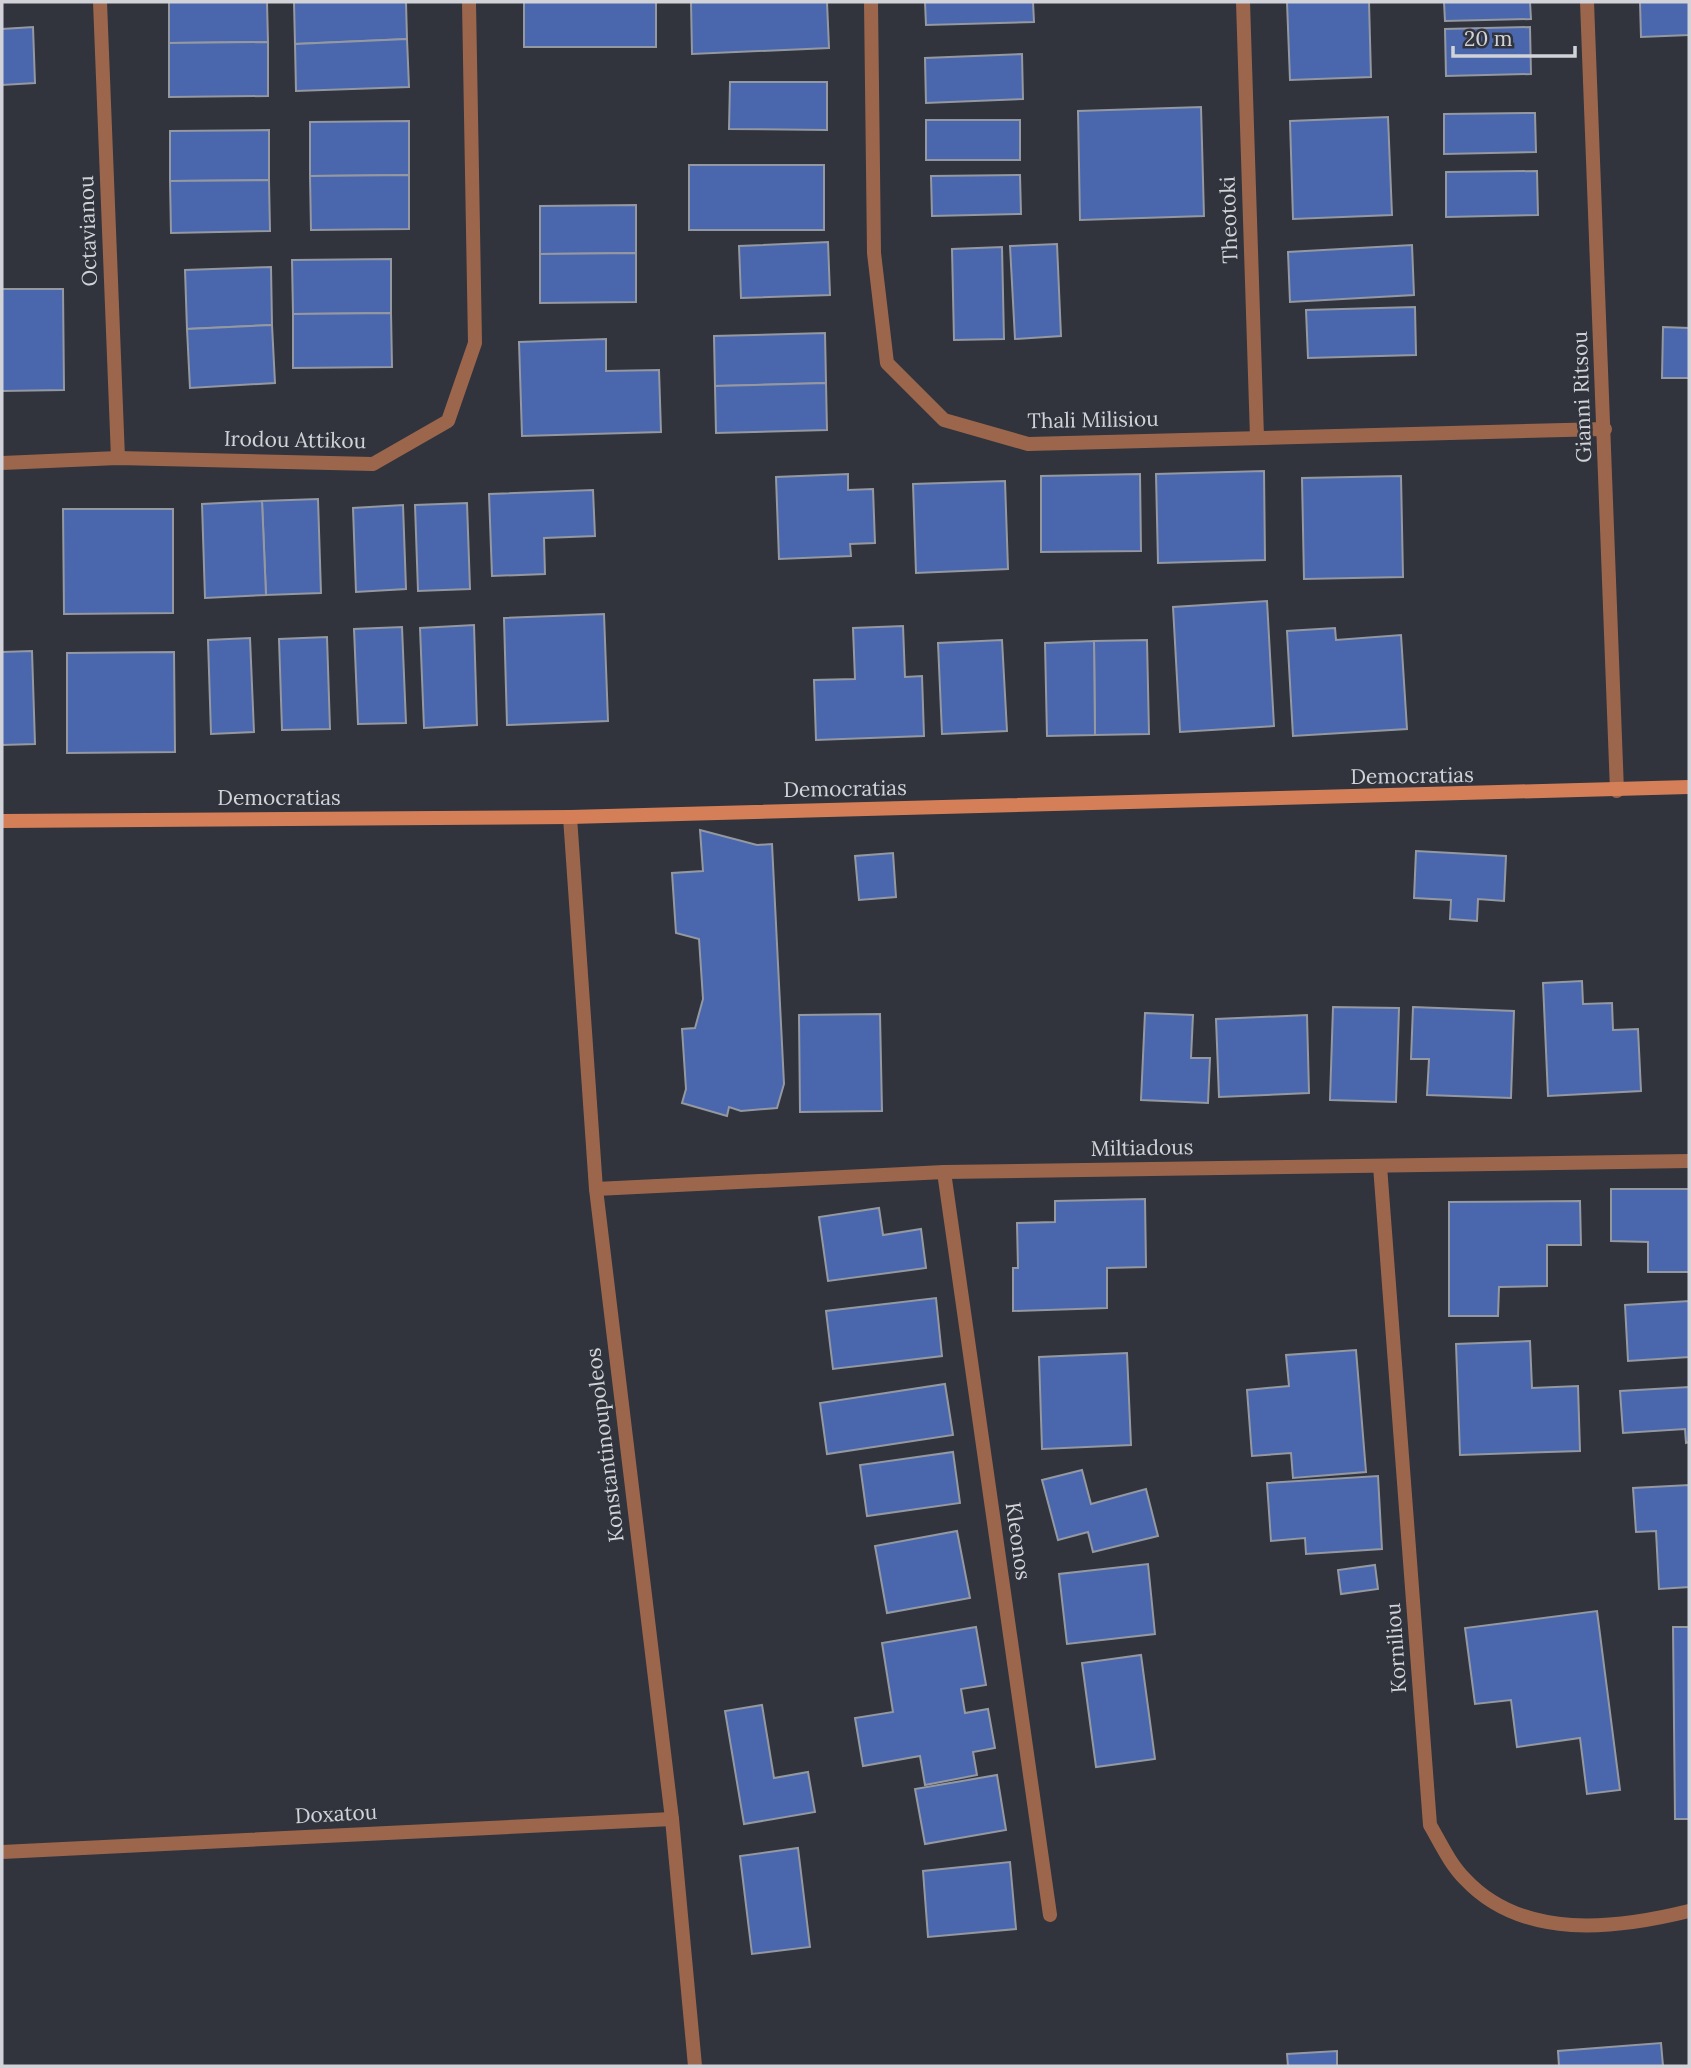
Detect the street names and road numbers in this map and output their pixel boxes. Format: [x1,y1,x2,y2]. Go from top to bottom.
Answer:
street label: Octavianou [72,175,103,287]
street label: Theotoki [1213,176,1244,264]
street label: Gianni Ritsou [1566,331,1597,463]
street label: Thali Milisiou [1027,405,1159,434]
street label: Irodou Attikou [224,425,366,454]
street label: Democratias [1350,761,1474,790]
street label: Democratias [783,774,907,803]
street label: Democratias [217,784,341,811]
street label: Miltiadous [1090,1133,1194,1162]
street label: Konstantinoupoleos [579,1346,630,1544]
street label: Kleonos [1000,1500,1037,1582]
street label: Korniliou [1379,1602,1412,1694]
street label: Doxatou [294,1798,378,1829]

